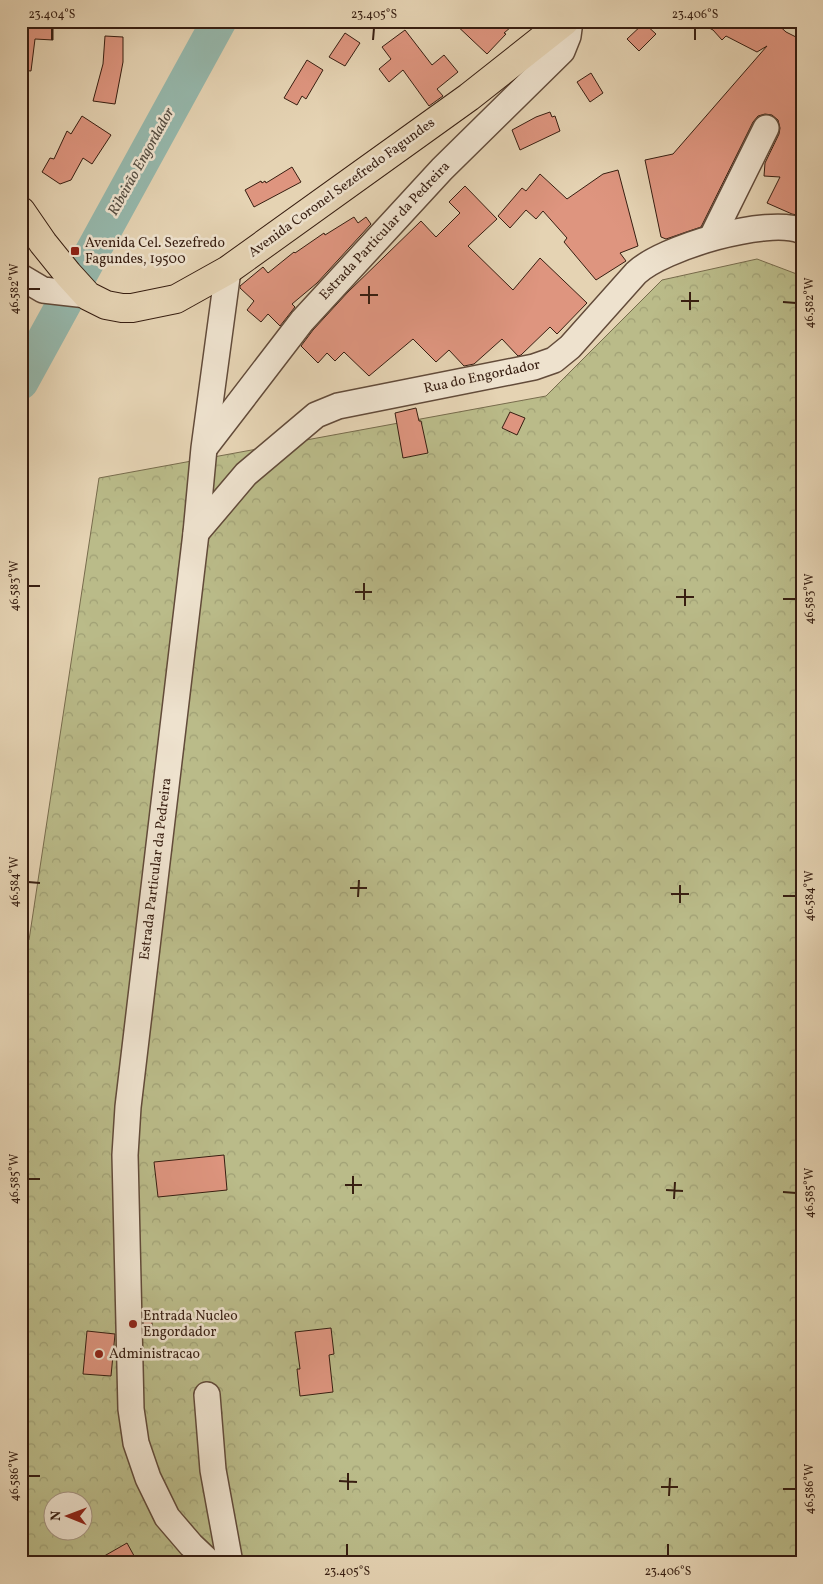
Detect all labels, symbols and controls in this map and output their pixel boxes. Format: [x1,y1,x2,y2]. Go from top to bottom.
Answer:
text: 23.404°S [29,7,75,23]
text: 23.405°S [351,7,397,23]
text: 23.406°S [672,7,718,23]
water label: Ribeirão Engordador [104,104,181,220]
street label: Avenida Coronel Sezefredo Fagundes [245,114,439,262]
street label: Estrada Particular da Pedreira [315,157,455,305]
place label: Avenida Cel. Sezefredo Fagundes, 19500 [85,234,225,269]
marker: Avenida Cel. Sezefredo Fagundes, 19500 [69,245,81,257]
text: 46.582°W [7,264,23,314]
text: 46.582°W [802,278,818,328]
street label: Rua do Engordador [422,355,542,399]
text: 46.583°W [7,561,23,611]
text: 46.583°W [802,574,818,624]
street label: Estrada Particular da Pedreira [135,777,177,961]
text: 46.584°W [7,856,23,908]
text: 46.584°W [802,870,818,922]
text: 46.585°W [7,1154,23,1204]
text: 46.585°W [802,1168,818,1218]
place label: Entrada Nucleo Engordador [143,1307,238,1342]
marker: Entrada Nucleo Engordador [127,1318,139,1330]
place label: Administracao [109,1345,200,1364]
marker: Administracao [93,1348,105,1360]
text: 46.586°W [7,1451,23,1501]
text: 46.586°W [802,1464,818,1514]
north arrow [42,1492,92,1542]
text: N [47,1511,66,1521]
text: 23.405°S [324,1564,370,1580]
text: 23.406°S [645,1564,691,1580]

